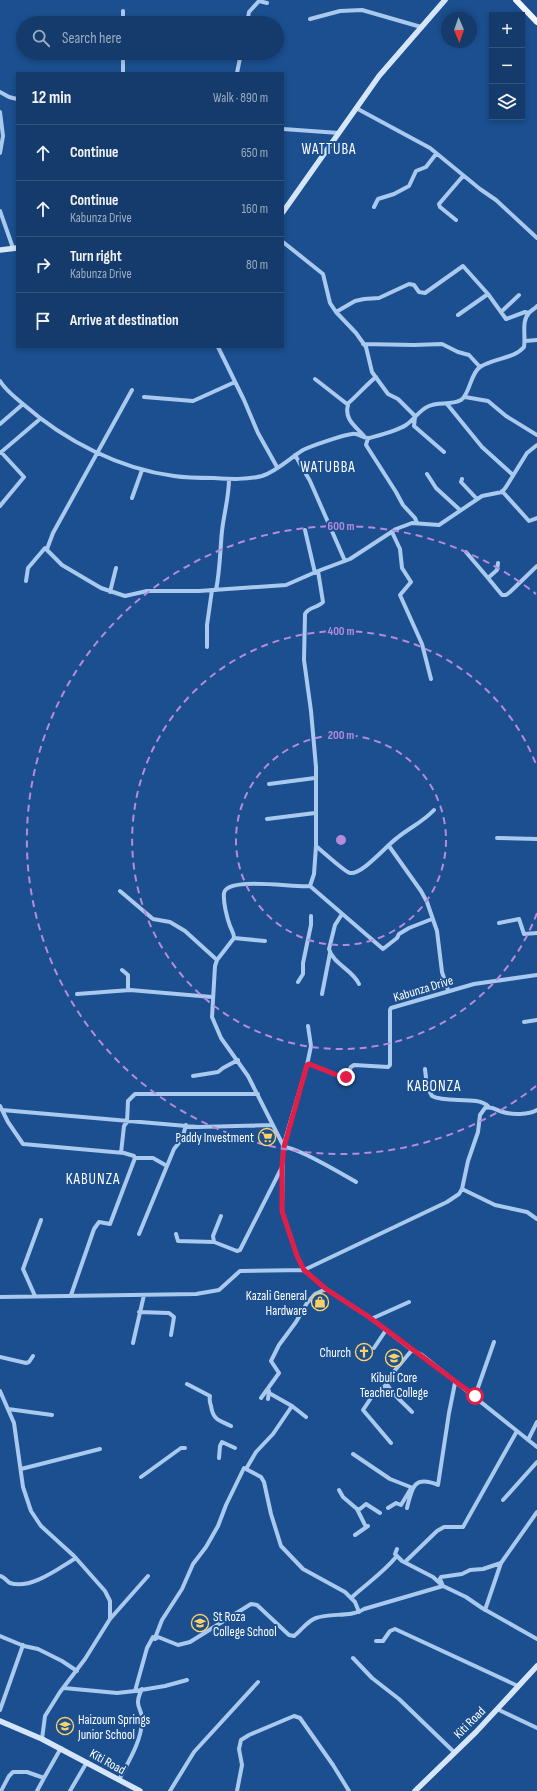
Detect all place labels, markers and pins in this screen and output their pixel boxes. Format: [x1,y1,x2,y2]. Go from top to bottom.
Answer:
centre of rings [334,833,348,847]
supermarket icon: Paddy Investment [257,1127,277,1147]
place label: Paddy Investment [176,1130,254,1146]
place label: Kazali General Hardware [246,1288,307,1319]
shop icon: Kazali General Hardware [310,1292,330,1312]
church icon: Church [354,1342,374,1362]
place label: Church [319,1345,351,1361]
school or university icon: Kibuli Core Teacher College [384,1348,404,1368]
place label: Kibuli Core Teacher College [360,1370,428,1401]
place label: St Roza College School [213,1609,277,1640]
school or university icon: St Roza College School [190,1613,210,1633]
place label: Haizoum Springs Junior School [77,1712,151,1743]
school or university icon: Haizoum Springs Junior School [55,1716,75,1736]

